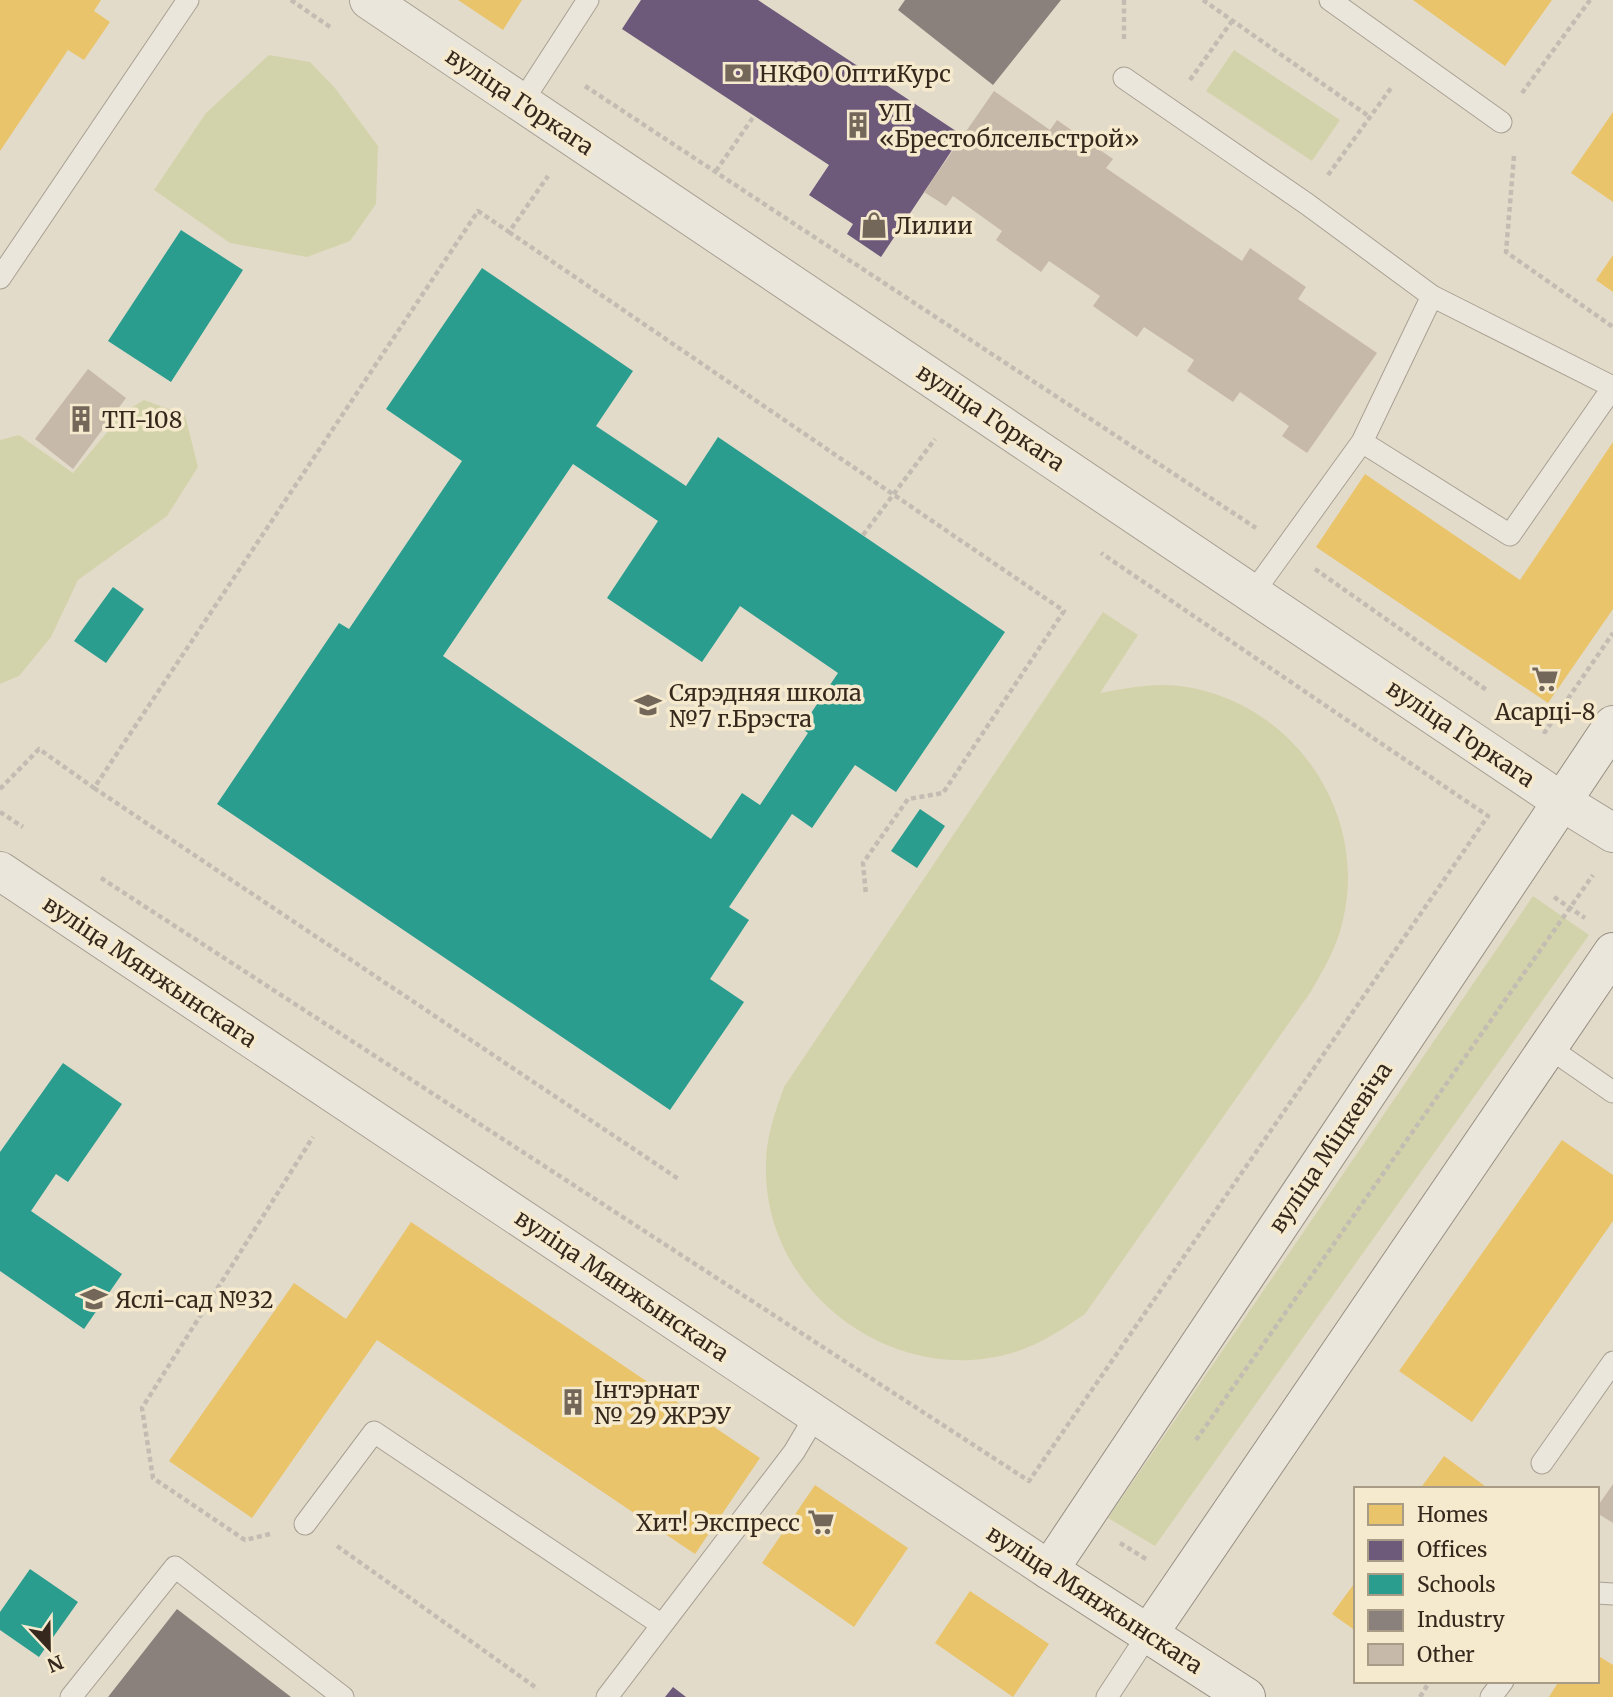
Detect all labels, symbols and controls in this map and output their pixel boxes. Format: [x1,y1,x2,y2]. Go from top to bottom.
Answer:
street label: вуліца Горкага [441,41,599,161]
bank icon: НКФО ОптиКурс [723,58,753,88]
place label: НКФО ОптиКурс [759,59,951,88]
place label: УП «Брестоблсельстрой» [878,98,1140,153]
building icon: УП «Брестоблсельстрой» [843,110,873,140]
shop icon: Лилии [859,210,889,240]
place label: Лилии [895,211,973,240]
street label: вуліца Горкага [912,357,1070,477]
building icon: ТП-108 [66,404,96,434]
place label: ТП-108 [102,405,182,434]
supermarket icon: Асарці-8 [1530,664,1560,694]
street label: вуліца Горкага [1382,673,1540,793]
place label: Сярэдняя школа №7 г.Брэста [669,678,862,733]
school or university icon: Сярэдняя школа №7 г.Брэста [633,690,663,720]
place label: Асарці-8 [1494,697,1595,726]
street label: вуліца Мянжынскага [38,889,262,1053]
street label: вуліца Міцкевіча [1262,1056,1398,1238]
street label: вуліца Мянжынскага [510,1203,734,1367]
school or university icon: Яслі-сад №32 [79,1284,109,1314]
place label: Яслі-сад №32 [115,1285,274,1314]
place label: Інтэрнат № 29 ЖРЭУ [594,1375,731,1430]
building icon: Інтэрнат № 29 ЖРЭУ [558,1387,588,1417]
legend [1354,1487,1599,1683]
text: Homes [1417,1501,1488,1528]
supermarket icon: Хит! Экспресс [806,1507,836,1537]
place label: Хит! Экспресс [636,1508,800,1537]
street label: вуліца Мянжынскага [982,1518,1208,1680]
text: Offices [1417,1536,1487,1563]
text: Schools [1417,1571,1496,1598]
text: Industry [1417,1606,1506,1633]
north arrow [14,1613,84,1683]
text: Other [1417,1641,1475,1668]
text: N [44,1650,67,1678]

